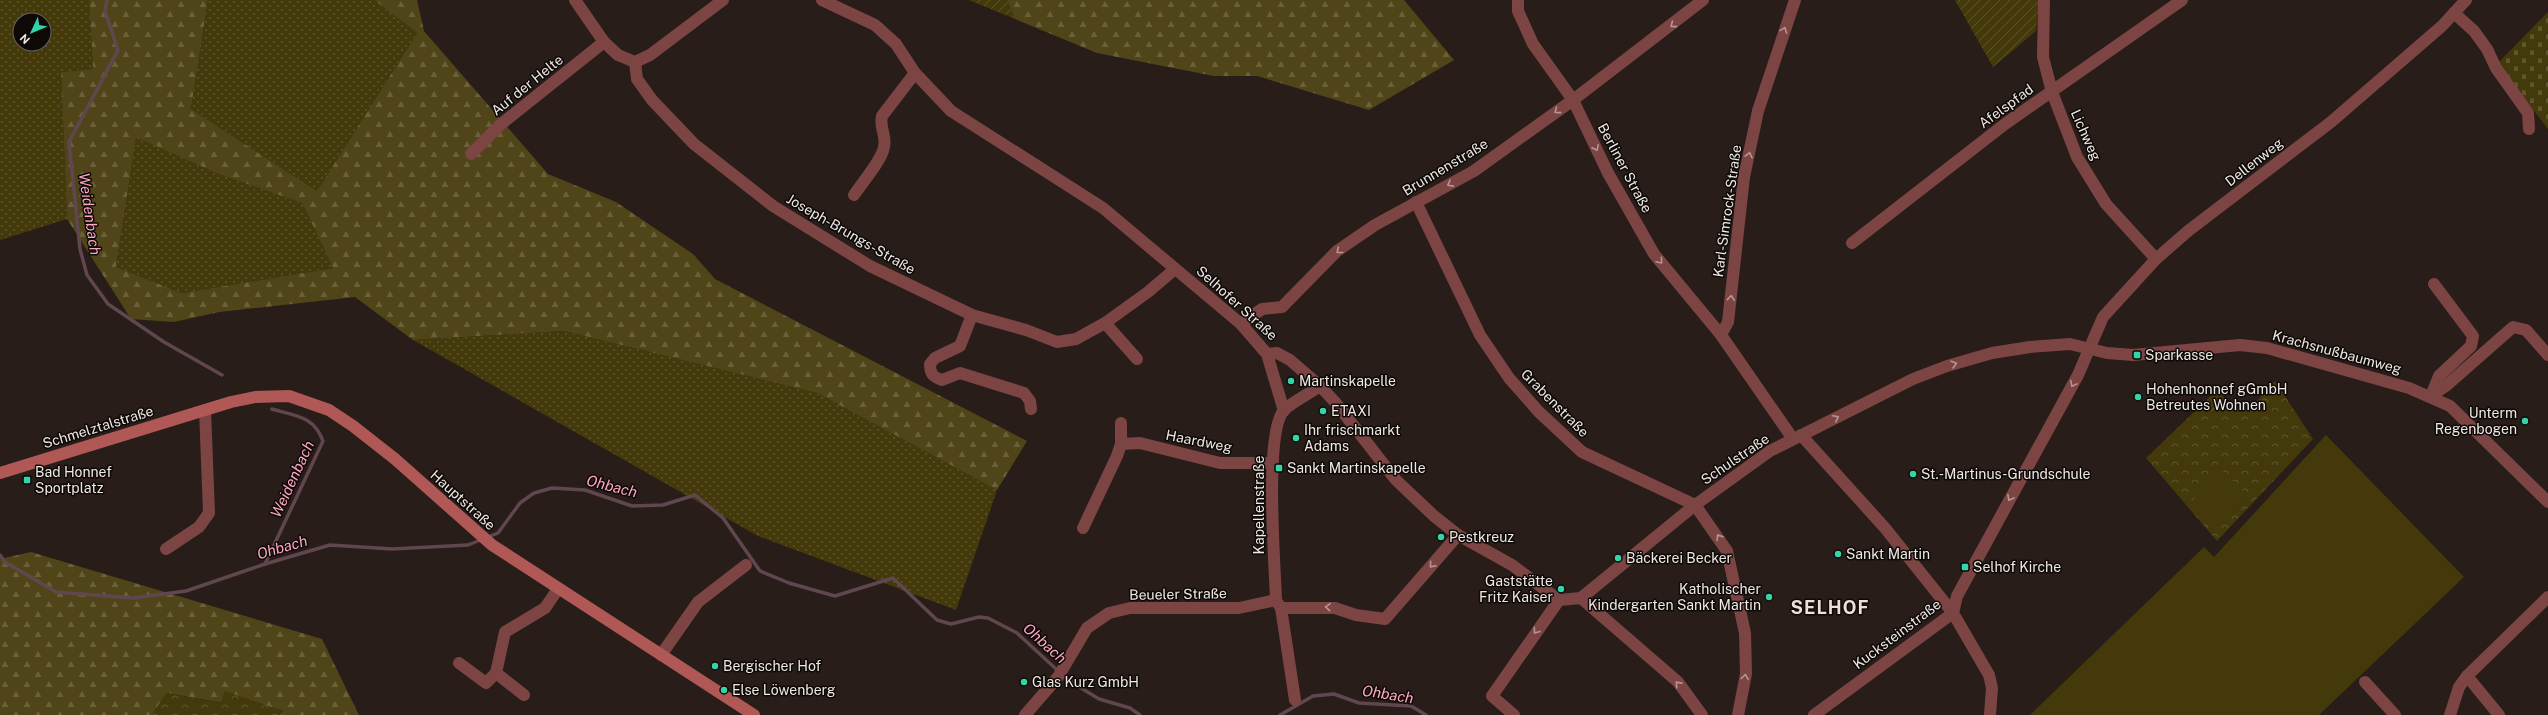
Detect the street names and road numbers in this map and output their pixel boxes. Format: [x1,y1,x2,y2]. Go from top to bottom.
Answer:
street label: Auf der Helte [488,51,566,119]
street label: Afelspfad [1976,81,2036,131]
street label: Lichweg [2068,107,2104,163]
street label: Berliner Straße [1595,120,1655,216]
street label: Dellenweg [2222,134,2286,189]
street label: Brunnenstraße [1399,135,1491,199]
street label: Karl-Simrock-Straße [1710,144,1744,278]
street label: Joseph-Brungs-Straße [784,191,918,277]
street label: Selhofer Straße [1193,263,1281,343]
street label: Krachsnußbaumweg [2271,327,2404,377]
street label: Grabenstraße [1518,366,1592,440]
street label: Schmelztalstraße [41,403,155,451]
street label: Haardweg [1164,427,1234,455]
street label: Schulstraße [1698,430,1772,488]
street label: Kapellenstraße [1251,456,1267,554]
street label: Hauptstraße [427,467,499,533]
street label: Beueler Straße [1129,585,1227,603]
street label: Kucksteinstraße [1850,596,1944,672]

